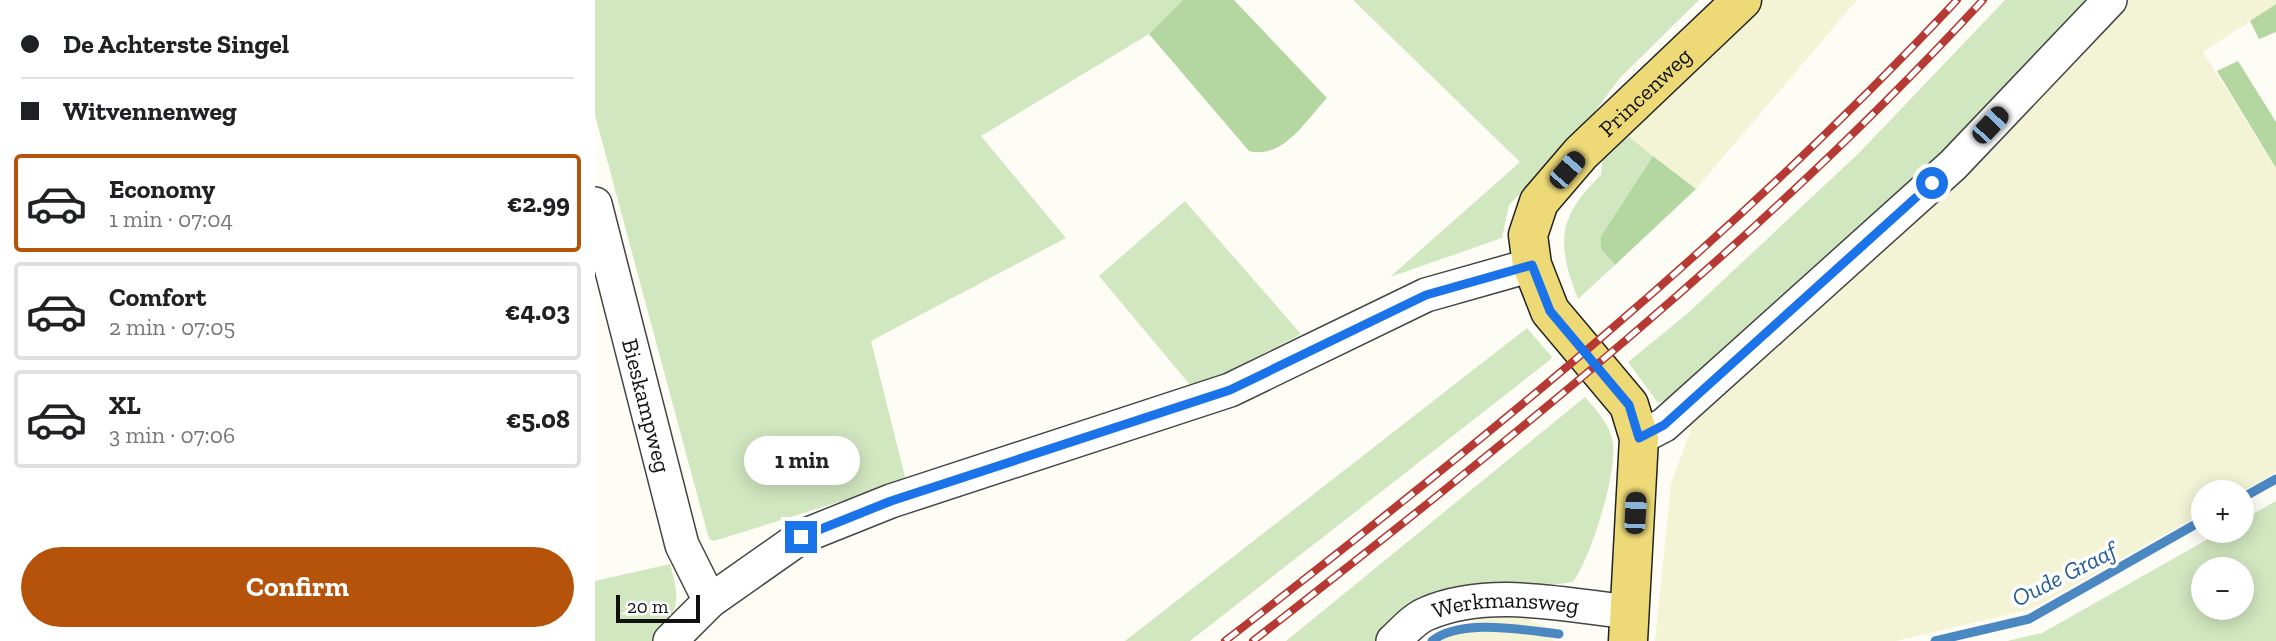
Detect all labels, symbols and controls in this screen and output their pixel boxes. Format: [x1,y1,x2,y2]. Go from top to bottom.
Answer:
text: De Achterste Singel [63,28,289,60]
street label: Princenweg [1593,41,1698,143]
text: Witvennenweg [63,95,237,127]
car [1968,102,2013,148]
car [1546,147,1589,193]
route start [1916,167,1948,199]
icon: car [25,172,88,235]
text: Economy [109,173,215,205]
text: €2.99 [507,187,570,219]
text: 1 min · 07:04 [109,205,233,233]
icon: car [25,280,88,343]
text: Comfort [109,281,206,313]
text: €4.03 [505,295,570,327]
text: 2 min · 07:05 [109,313,235,341]
street label: Bieskampweg [616,335,677,476]
icon: car [25,388,88,451]
text: XL [109,389,141,421]
text: €5.08 [506,403,570,435]
text: 3 min · 07:06 [109,421,235,449]
callout: 1 min [743,435,859,484]
text: 1 min [775,446,829,474]
map controls [2191,480,2254,620]
button: + [2191,480,2254,543]
car [1624,491,1647,535]
route end [785,521,817,553]
water label: Oude Graaf [2007,534,2124,613]
button: Confirm [21,547,574,627]
button: − [2191,557,2254,620]
street label: Werkmansweg [1429,585,1581,624]
scale bar [616,592,700,624]
text: 20 m [627,595,668,618]

